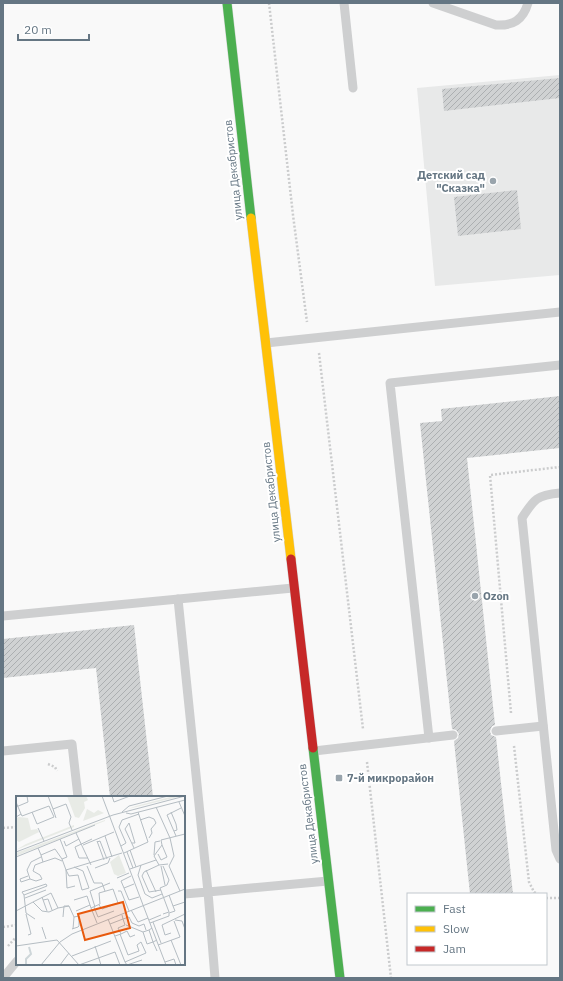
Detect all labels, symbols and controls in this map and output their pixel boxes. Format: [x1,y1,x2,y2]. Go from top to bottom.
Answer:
scale bar [18,16,89,42]
text: 20 m [24,22,52,37]
street label: улица Декабристов [221,119,245,221]
place label: Детский сад "Сказка" [417,168,486,195]
marker: Детский сад "Сказка" [488,176,498,186]
street label: улица Декабристов [259,441,283,543]
place label: Ozon [483,589,509,603]
marker: Ozon [470,591,480,601]
street label: улица Декабристов [295,763,321,865]
place label: 7-й микрорайон [347,771,434,785]
marker: 7-й микрорайон [334,773,344,783]
inset map [16,796,185,965]
legend [407,893,547,965]
text: Fast [443,901,466,916]
text: Slow [443,921,469,936]
text: Jam [443,941,466,956]

